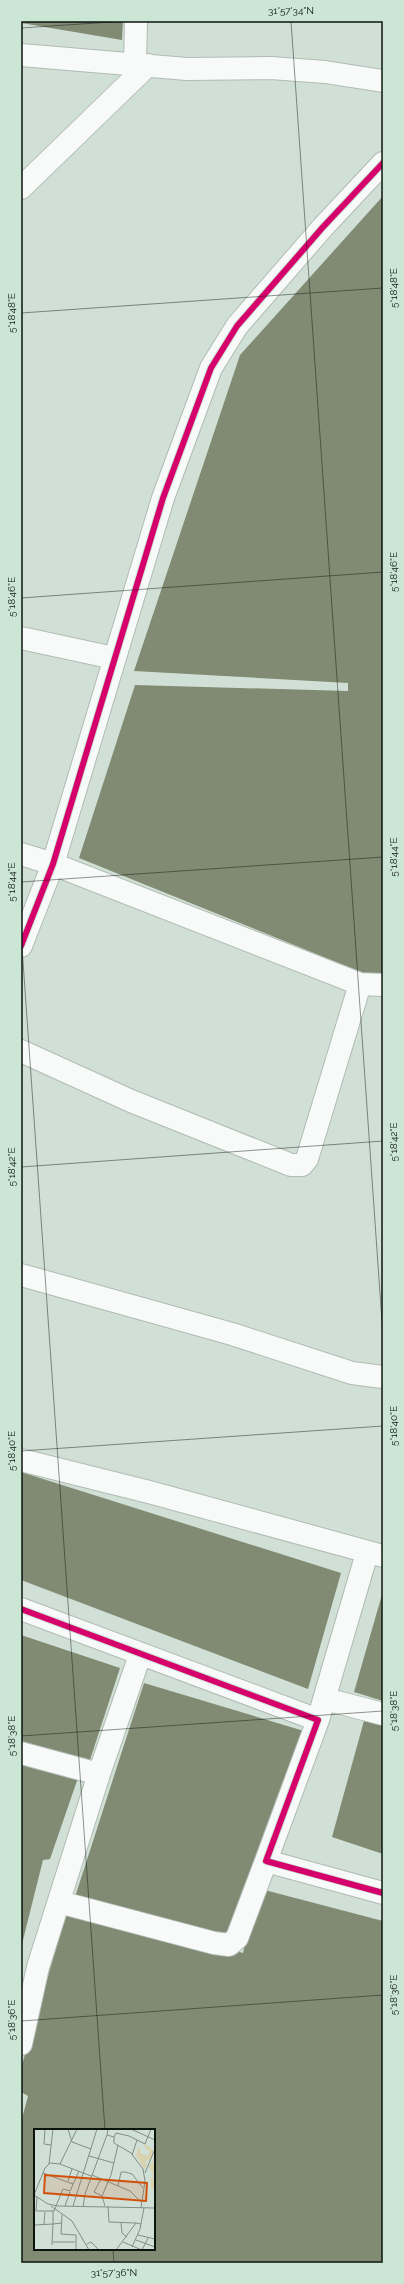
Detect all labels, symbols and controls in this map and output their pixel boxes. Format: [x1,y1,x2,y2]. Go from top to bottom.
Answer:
text: 31°57'34"N [268,5,314,16]
text: 5°18'48"E [388,268,399,308]
text: 5°18'48"E [6,293,17,333]
text: 5°18'46"E [388,552,399,592]
text: 5°18'46"E [6,577,17,617]
text: 5°18'44"E [388,837,399,877]
text: 5°18'44"E [6,862,17,902]
text: 5°18'42"E [388,1122,399,1162]
text: 5°18'42"E [6,1147,17,1187]
text: 5°18'40"E [388,1406,399,1446]
text: 5°18'40"E [6,1431,17,1471]
text: 5°18'38"E [388,1691,399,1731]
text: 5°18'38"E [6,1716,17,1756]
text: 5°18'36"E [388,1975,399,2015]
text: 5°18'36"E [6,2000,17,2040]
inset map [34,2129,155,2250]
text: 31°57'36"N [91,2267,137,2278]

